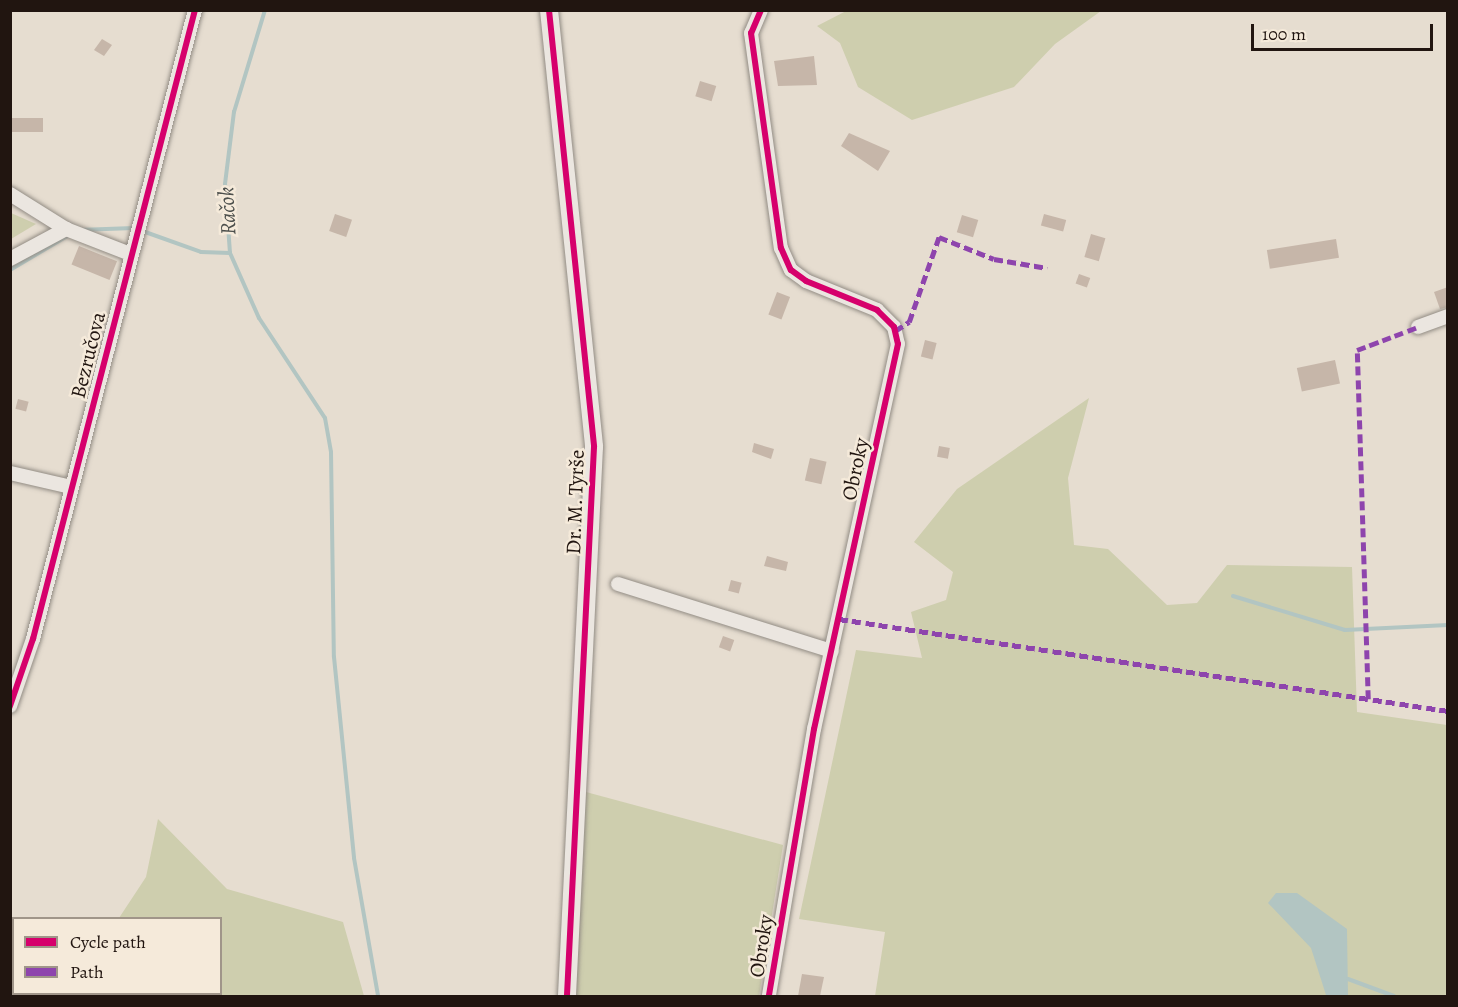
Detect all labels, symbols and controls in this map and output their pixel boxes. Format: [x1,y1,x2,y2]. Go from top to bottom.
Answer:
scale bar [1254,12,1436,50]
text: 100 m [1262,22,1306,46]
water label: Račok [214,186,242,236]
street label: Bezručova [65,309,111,401]
street label: Obroky [836,435,874,503]
street label: Dr. M. Tyrše [561,449,589,555]
street label: Obroky [744,913,778,979]
legend [12,917,222,995]
text: Cycle path [70,930,146,954]
text: Path [70,960,104,984]

